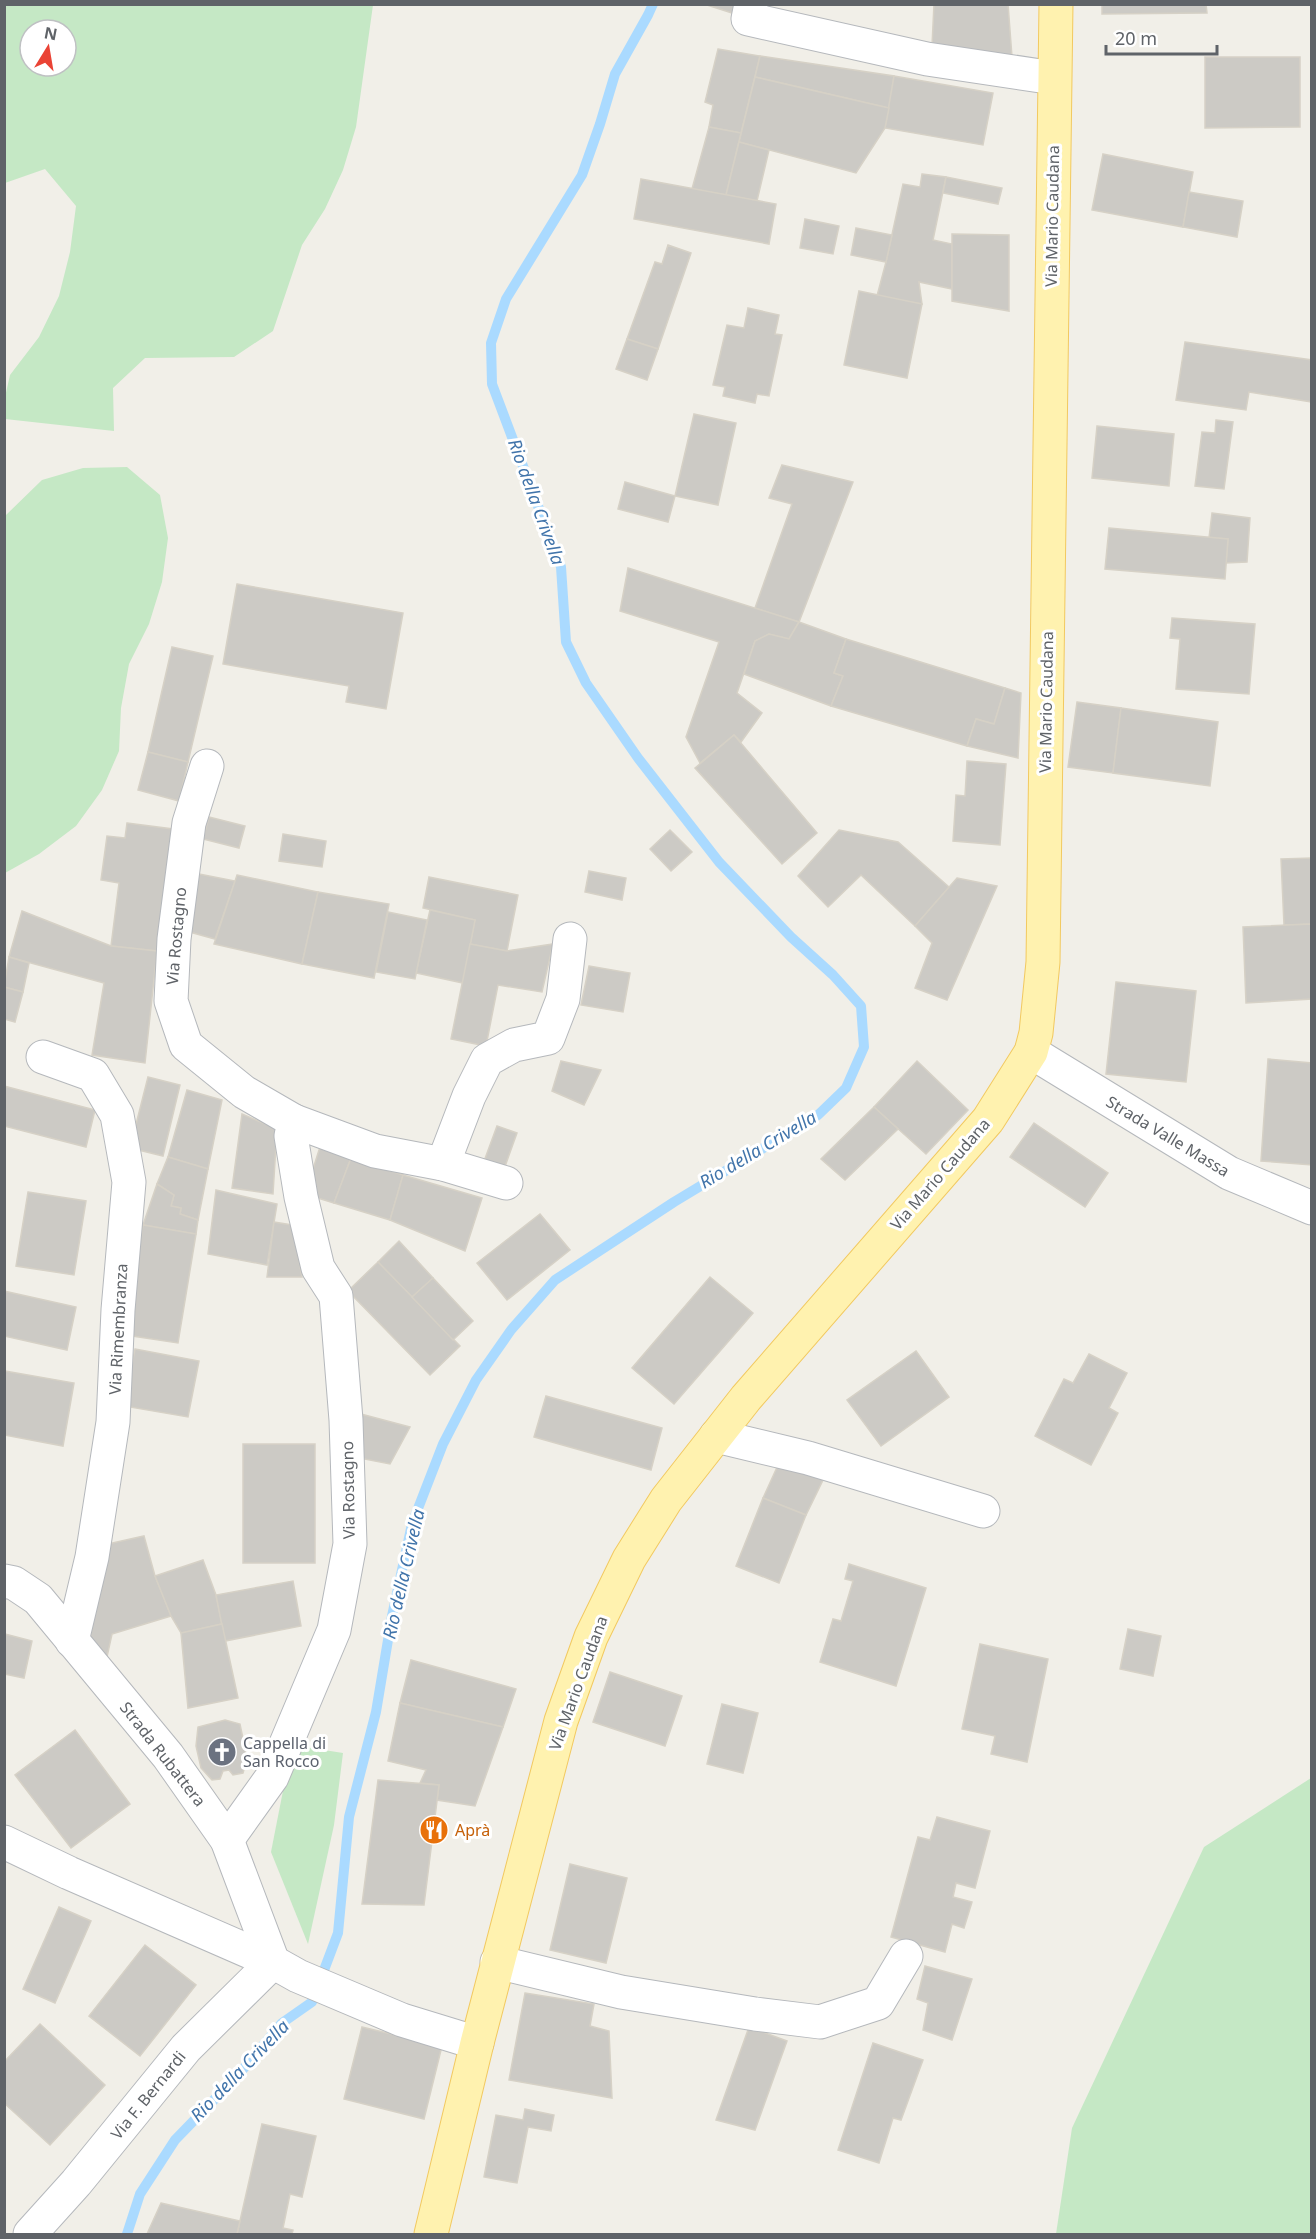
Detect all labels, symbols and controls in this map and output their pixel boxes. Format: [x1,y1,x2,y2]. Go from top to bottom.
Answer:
north arrow [18,18,78,78]
scale bar [1106,18,1217,56]
text: N [42,21,59,45]
text: 20 m [1115,26,1157,50]
street label: Via Mario Caudana [1040,145,1064,287]
water label: Rio della Crivella [503,435,571,568]
street label: Via Mario Caudana [1034,631,1058,773]
street label: Via Rostagno [161,886,191,986]
street label: Strada Valle Massa [1102,1090,1234,1182]
water label: Rio della Crivella [694,1105,821,1194]
street label: Via Mario Caudana [885,1113,995,1235]
street label: Via Rimembranza [104,1263,132,1395]
street label: Via Rostagno [336,1441,360,1539]
water label: Rio della Crivella [376,1506,430,1641]
street label: Via Mario Caudana [543,1613,613,1753]
street label: Strada Rubattera [115,1697,211,1811]
place label: Cappella di San Rocco [243,1732,326,1772]
church icon: Cappella di San Rocco [206,1736,238,1768]
restaurant icon: Aprà [418,1814,450,1846]
place label: Aprà [455,1819,490,1841]
water label: Rio della Crivella [185,2014,294,2126]
street label: Via F. Bernardi [106,2046,190,2144]

